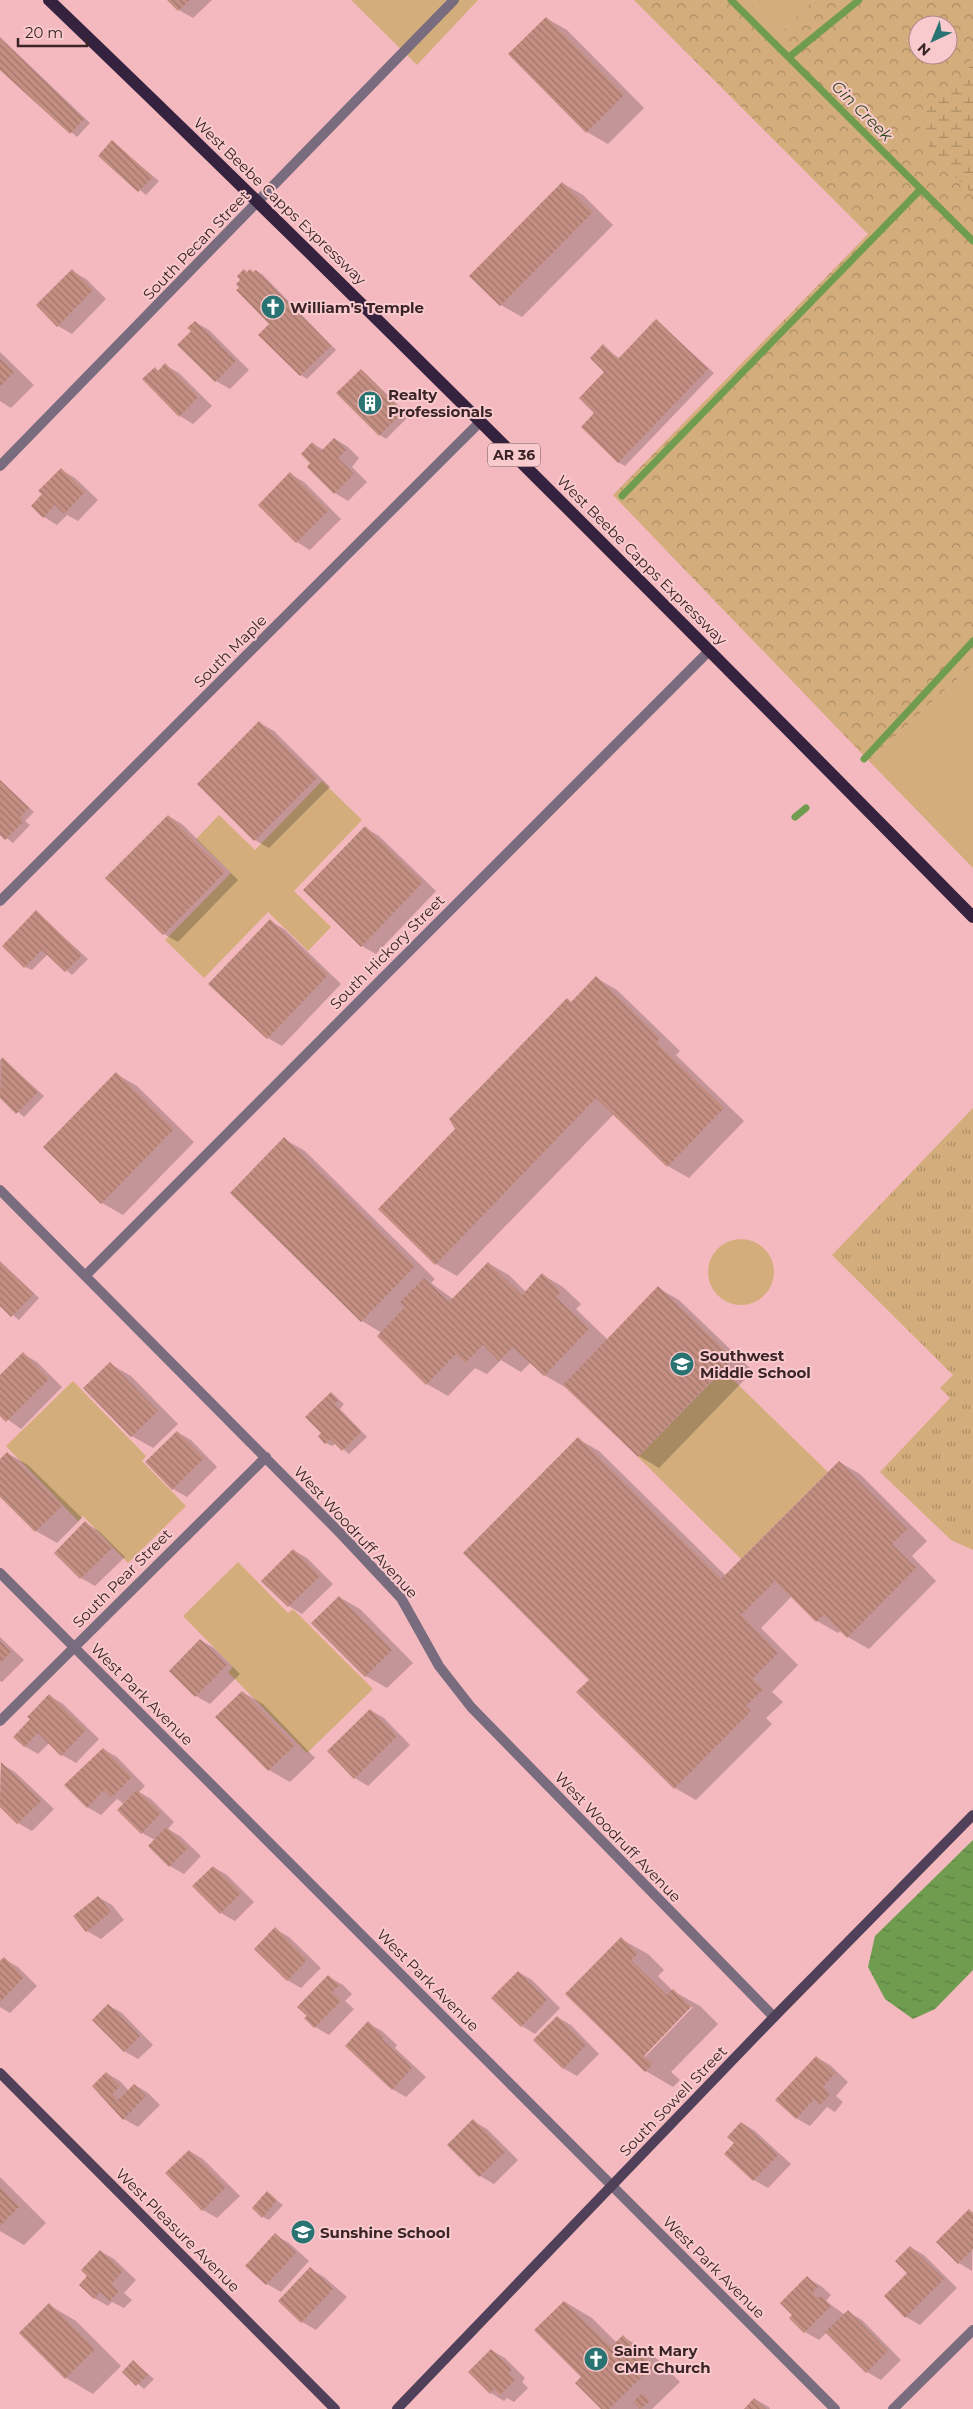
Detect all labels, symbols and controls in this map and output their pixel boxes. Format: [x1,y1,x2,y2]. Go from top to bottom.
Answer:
scale bar [18,15,86,47]
north arrow [908,15,958,65]
text: 20 m [25,23,63,42]
text: N [914,39,934,60]
water label: Gin Creek [828,77,897,146]
street label: West Beebe Capps Expressway [190,113,371,289]
street label: South Pecan Street [139,186,253,304]
church icon: William's Temple [260,294,286,320]
place label: William's Temple [290,298,424,317]
place label: Realty Professionals [388,385,493,421]
building icon: Realty Professionals [357,390,383,416]
road number: AR 36 [488,444,540,466]
street label: West Beebe Capps Expressway [553,471,732,650]
street label: South Maple [190,611,270,691]
street label: South Hickory Street [326,891,448,1013]
place label: Southwest Middle School [700,1346,811,1382]
school or university icon: Southwest Middle School [669,1351,695,1377]
street label: West Woodruff Avenue [290,1462,422,1602]
street label: South Pear Street [68,1524,176,1632]
street label: West Park Avenue [87,1639,197,1749]
street label: West Woodruff Avenue [551,1768,685,1906]
street label: West Park Avenue [373,1925,483,2035]
street label: South Sowell Street [615,2042,731,2160]
street label: West Pleasure Avenue [112,2164,244,2296]
street label: West Park Avenue [659,2212,769,2322]
school or university icon: Sunshine School [290,2219,316,2245]
place label: Sunshine School [320,2223,450,2242]
place label: Saint Mary CME Church [614,2341,711,2377]
church icon: Saint Mary CME Church [583,2346,609,2372]

